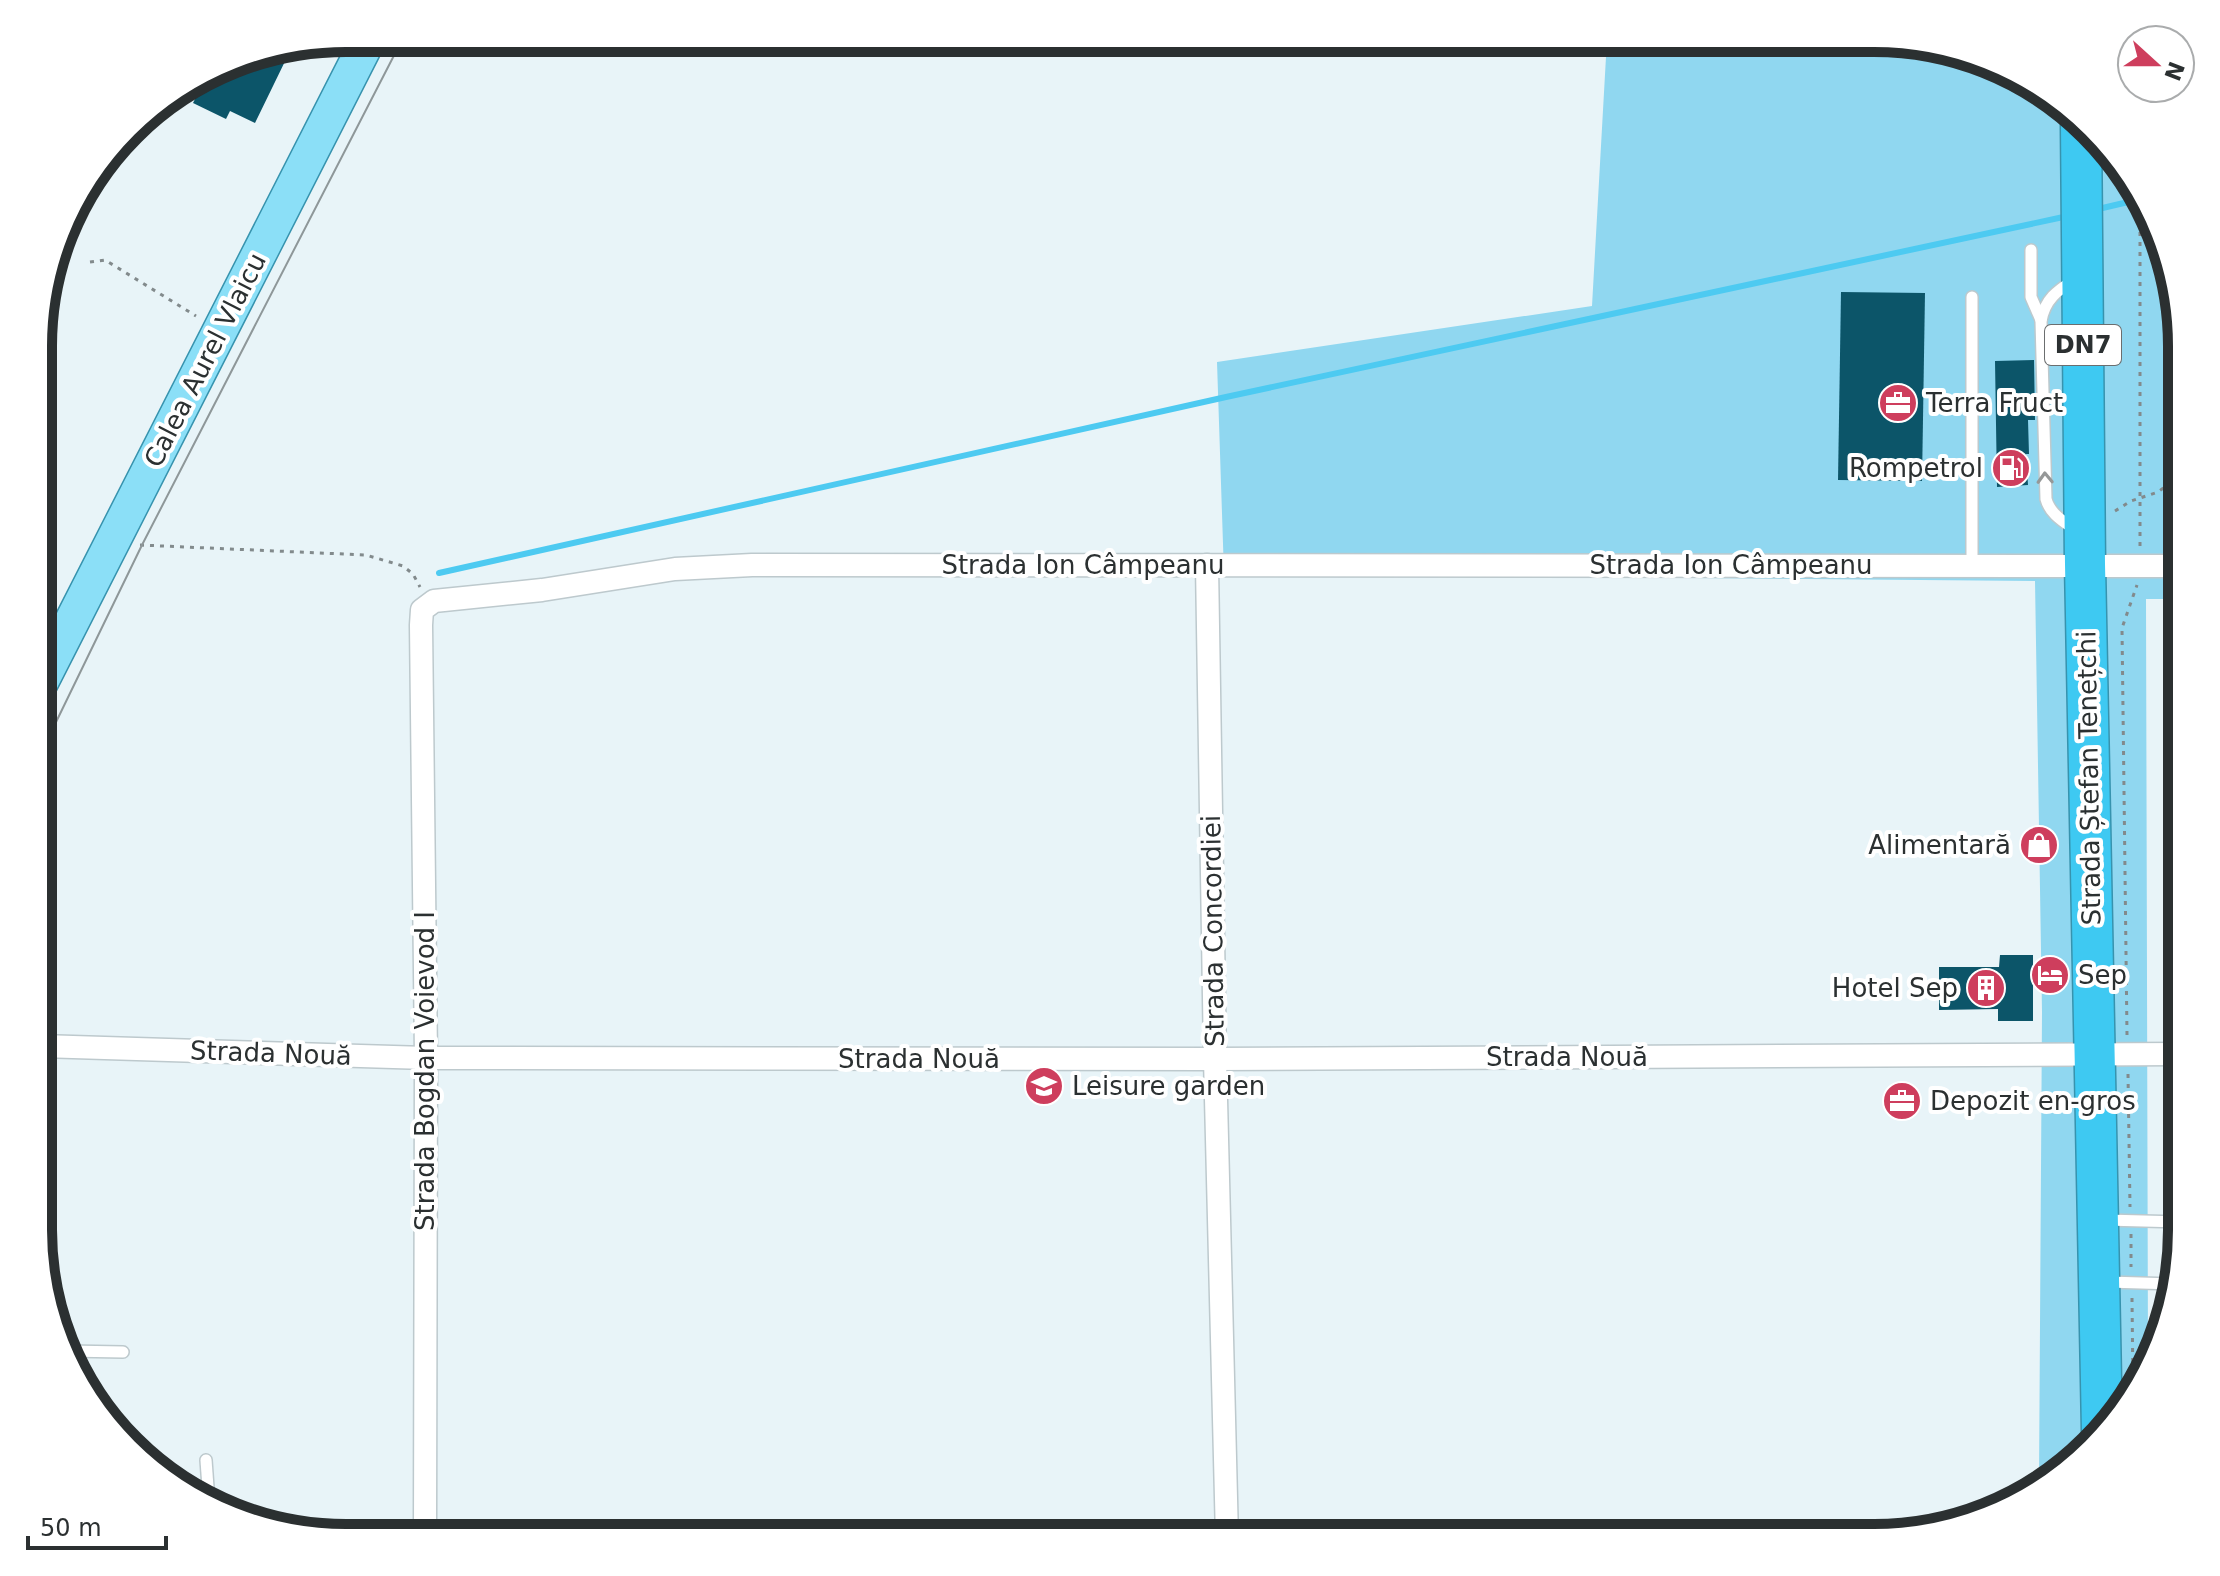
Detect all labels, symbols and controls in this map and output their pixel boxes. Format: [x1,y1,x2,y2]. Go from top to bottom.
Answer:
north arrow [2116,24,2196,104]
text: N [2159,58,2189,84]
street label: Calea Aurel Vlaicu [138,248,272,472]
road number: DN7 [2045,325,2121,365]
office icon: Terra Fruct [1877,382,1919,424]
place label: Terra Fruct [1925,388,2063,418]
fuel station icon: Rompetrol [1990,447,2032,489]
place label: Rompetrol [1849,453,1983,483]
one-way arrow [2037,471,2054,484]
street label: Strada Ion Câmpeanu [941,550,1225,580]
street label: Strada Ion Câmpeanu [1589,550,1873,580]
street label: Strada Ștefan Tenețchi [2071,630,2108,926]
street label: Strada Concordiei [1196,815,1230,1047]
shop icon: Alimentară [2018,824,2060,866]
place label: Alimentară [1868,830,2011,860]
street label: Strada Bogdan Voievod I [410,911,440,1231]
hotel icon: Sep [2029,954,2071,996]
place label: Sep [2078,960,2127,990]
building icon: Hotel Sep [1965,967,2007,1009]
place label: Hotel Sep [1832,973,1958,1003]
street label: Strada Nouă [190,1035,352,1071]
street label: Strada Nouă [1486,1042,1648,1072]
street label: Strada Nouă [838,1044,1000,1074]
school or university icon: Leisure garden [1023,1065,1065,1107]
place label: Leisure garden [1072,1071,1265,1101]
office icon: Depozit en-gros [1881,1080,1923,1122]
place label: Depozit en-gros [1930,1086,2136,1116]
scale bar [28,1500,166,1550]
text: 50 m [40,1514,102,1542]

